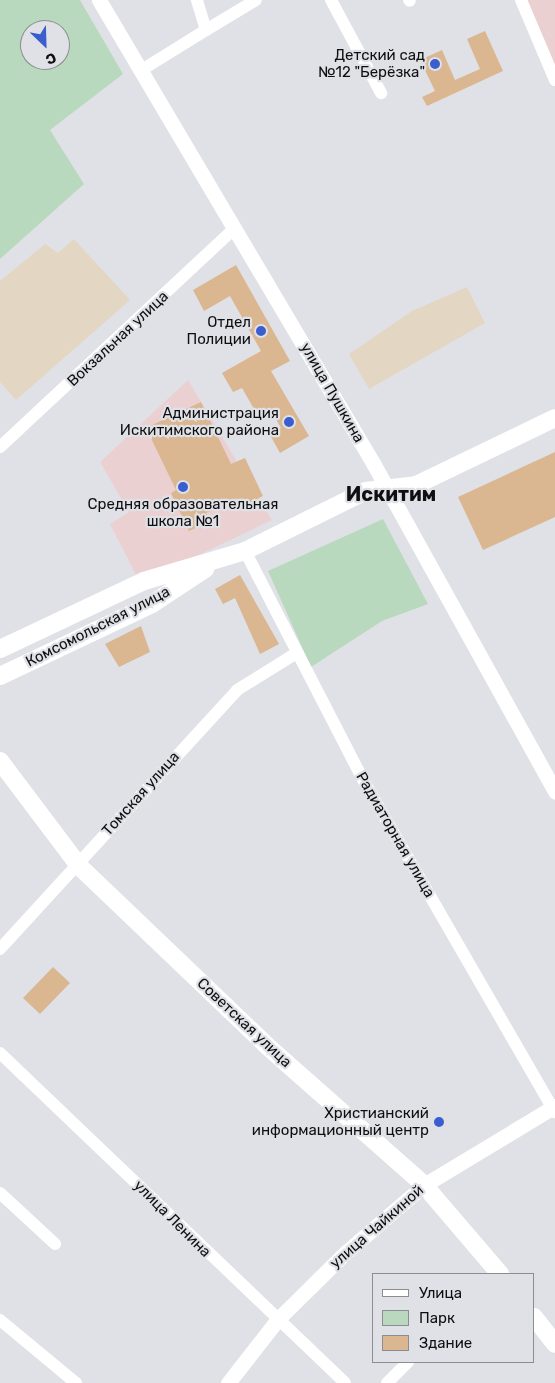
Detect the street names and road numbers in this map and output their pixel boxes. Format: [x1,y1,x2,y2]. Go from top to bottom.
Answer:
street label: Вокзальная улица [64,288,172,390]
street label: улица Пушкина [296,340,368,446]
street label: Комсомольская улица [23,583,173,671]
street label: Томская улица [98,748,184,840]
street label: Радиаторная улица [352,769,438,901]
street label: Советская улица [193,975,295,1071]
street label: улица Ленина [130,1177,214,1261]
street label: улица Чайкиной [327,1181,427,1273]

